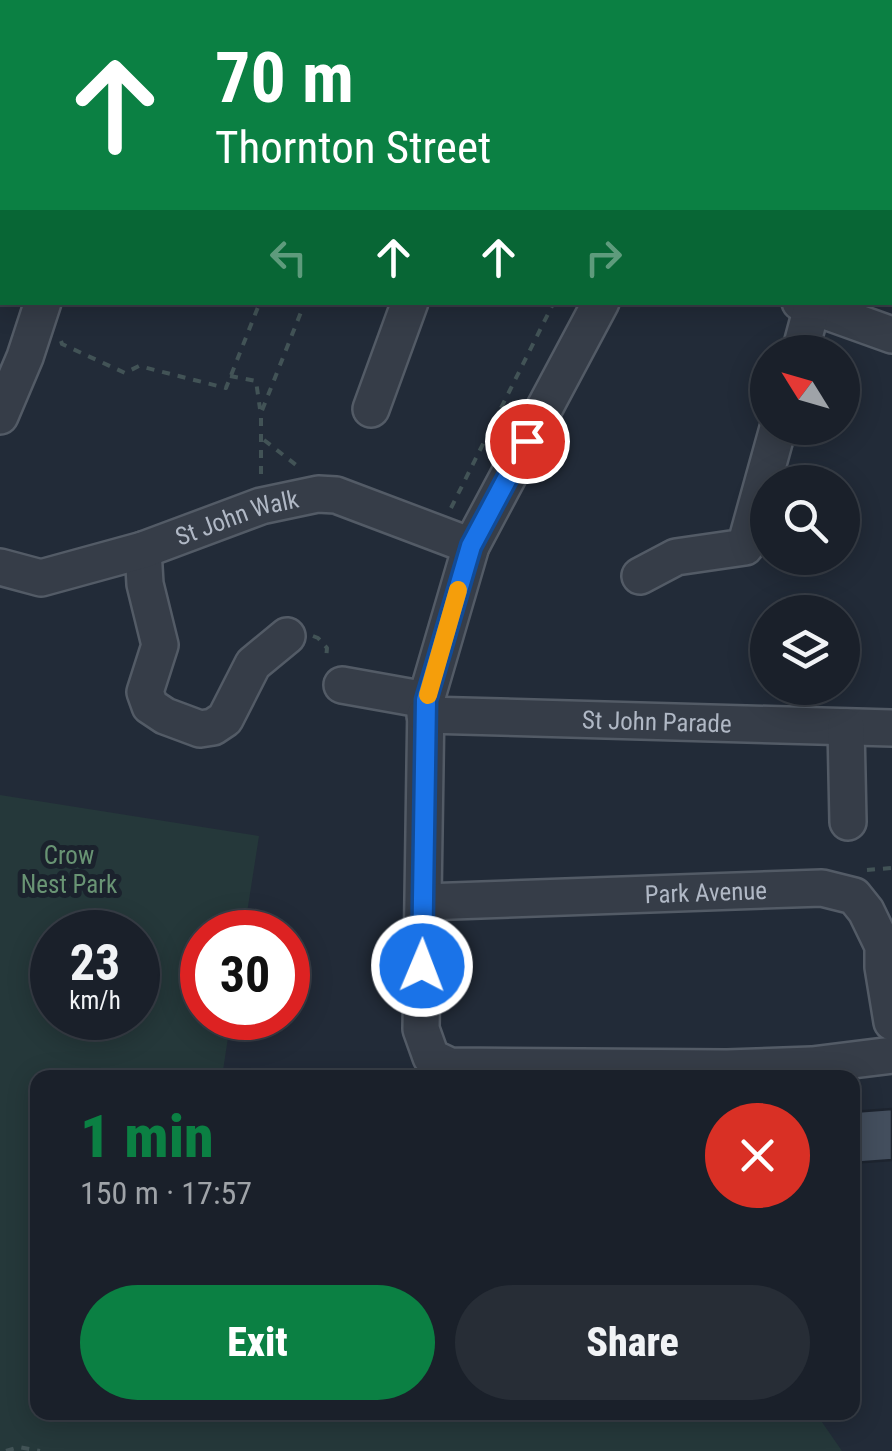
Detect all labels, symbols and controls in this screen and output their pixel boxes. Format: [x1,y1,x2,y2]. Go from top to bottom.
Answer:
text: 70 m [215,37,354,119]
icon: ahead [50,40,180,170]
text: Thornton Street [215,121,491,174]
icon: left [261,230,316,285]
icon: ahead [366,230,421,285]
icon: ahead [471,230,526,285]
icon: right [576,230,631,285]
north arrow [750,335,860,445]
map controls [750,335,860,705]
pin [485,399,570,484]
icon: arrive [500,414,555,469]
button: search [750,465,860,575]
street label: St John Walk [171,484,302,552]
button: layers [750,595,860,705]
street label: St John Parade [582,705,732,739]
park label: Crow Nest Park [21,841,118,899]
street label: Park Avenue [644,876,768,909]
speed limit sign: 30 [180,910,310,1040]
position arrow [370,914,474,1018]
text: 23 [70,934,120,992]
text: km/h [69,986,121,1015]
text: 1 min [80,1101,214,1172]
button: close [705,1103,810,1208]
text: 150 m · 17:57 [80,1174,252,1212]
button: Exit [80,1285,435,1400]
button: Share [455,1285,810,1400]

